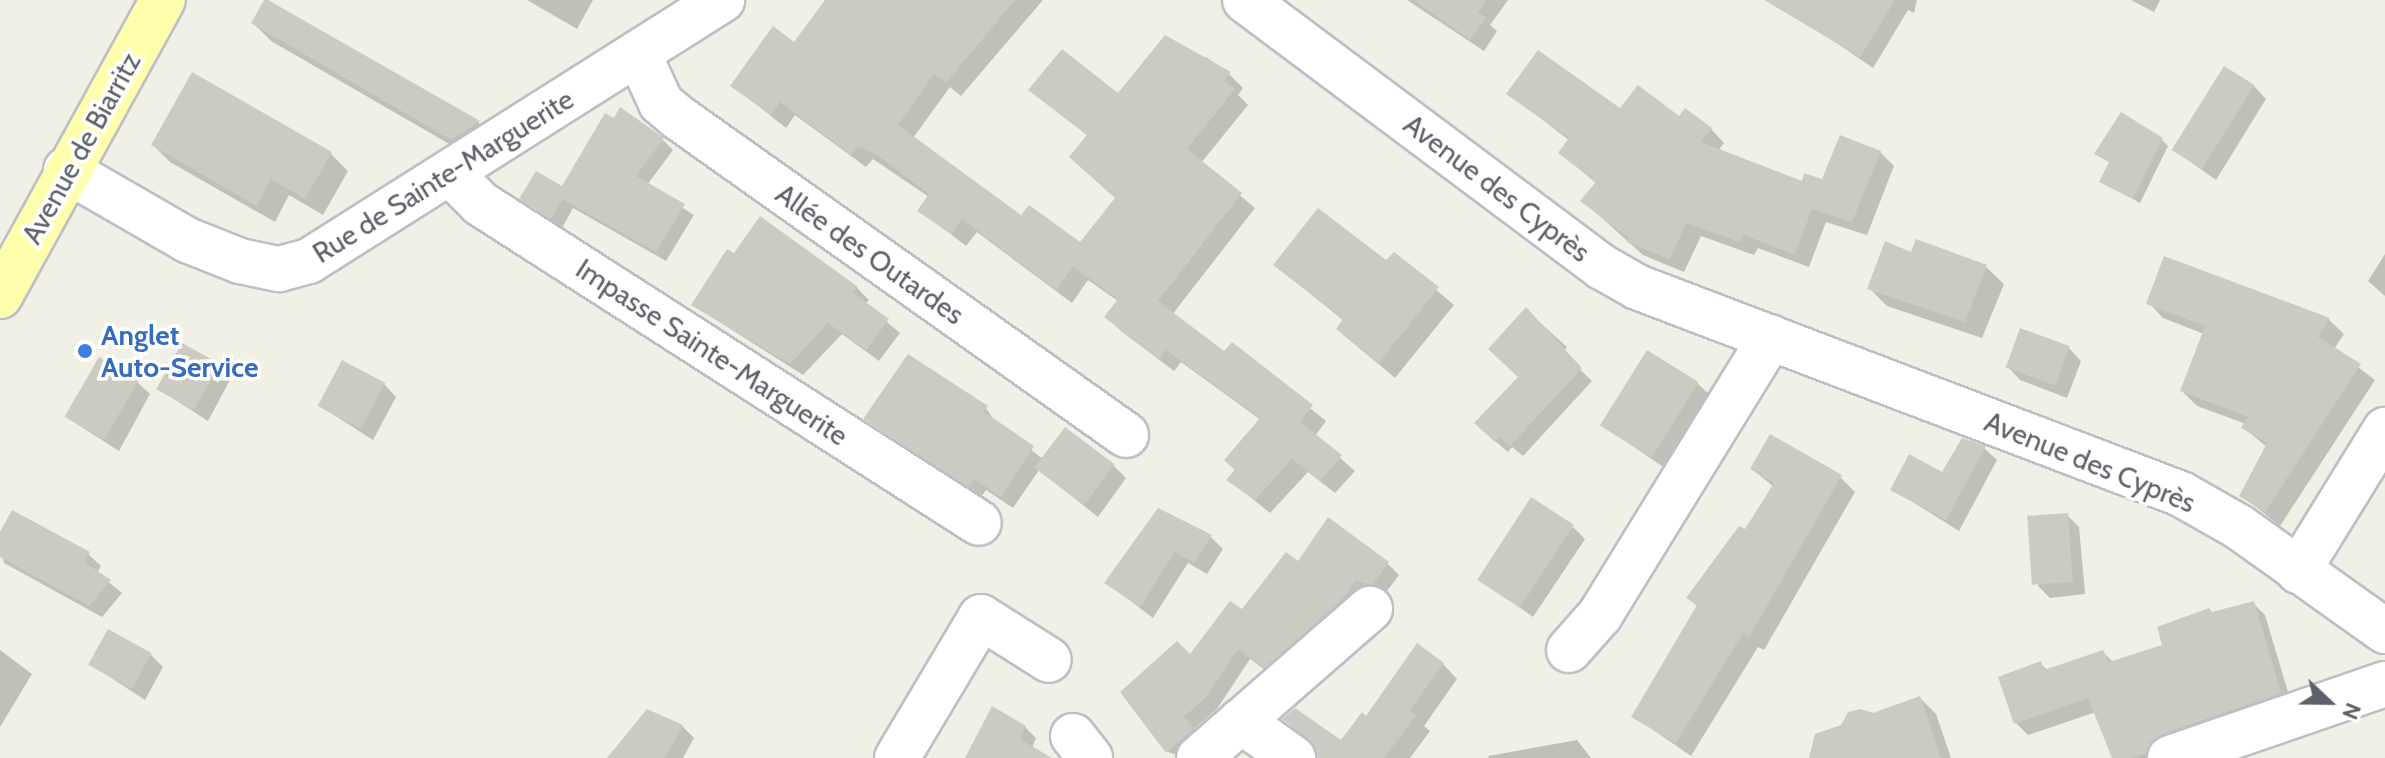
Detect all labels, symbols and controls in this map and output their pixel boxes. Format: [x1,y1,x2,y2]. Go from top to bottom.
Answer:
street label: Avenue de Biarritz [15,47,147,249]
street label: Rue de Sainte-Marguerite [307,82,579,270]
street label: Avenue des Cyprès [1397,107,1597,269]
street label: Allée des Outardes [770,177,970,331]
street label: Impasse Sainte-Marguerite [570,252,854,452]
place label: Anglet Auto-Service [101,318,258,384]
marker: Anglet Auto-Service [76,342,94,360]
street label: Avenue des Cyprès [1980,404,2200,520]
north arrow [2289,662,2369,742]
text: N [2336,699,2367,723]

